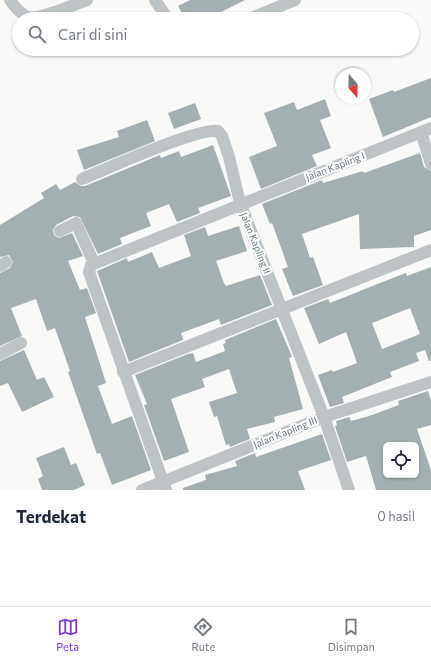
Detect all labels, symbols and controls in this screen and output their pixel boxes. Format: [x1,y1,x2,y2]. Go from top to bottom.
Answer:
search box [12,12,419,56]
icon: search [26,23,48,45]
text: Cari di sini [58,25,127,43]
north arrow [335,68,371,104]
street label: Jalan Kapling I [304,149,366,183]
street label: Jalan Kapling II [238,211,274,275]
street label: Jalan Kapling III [251,414,319,450]
map controls [383,442,419,478]
button: locate [383,442,419,478]
text: Terdekat [16,506,86,527]
text: 0 hasil [377,508,415,524]
tab: Peta [56,616,79,653]
tab: Rute [192,616,215,653]
tab: Disimpan [328,616,375,653]

